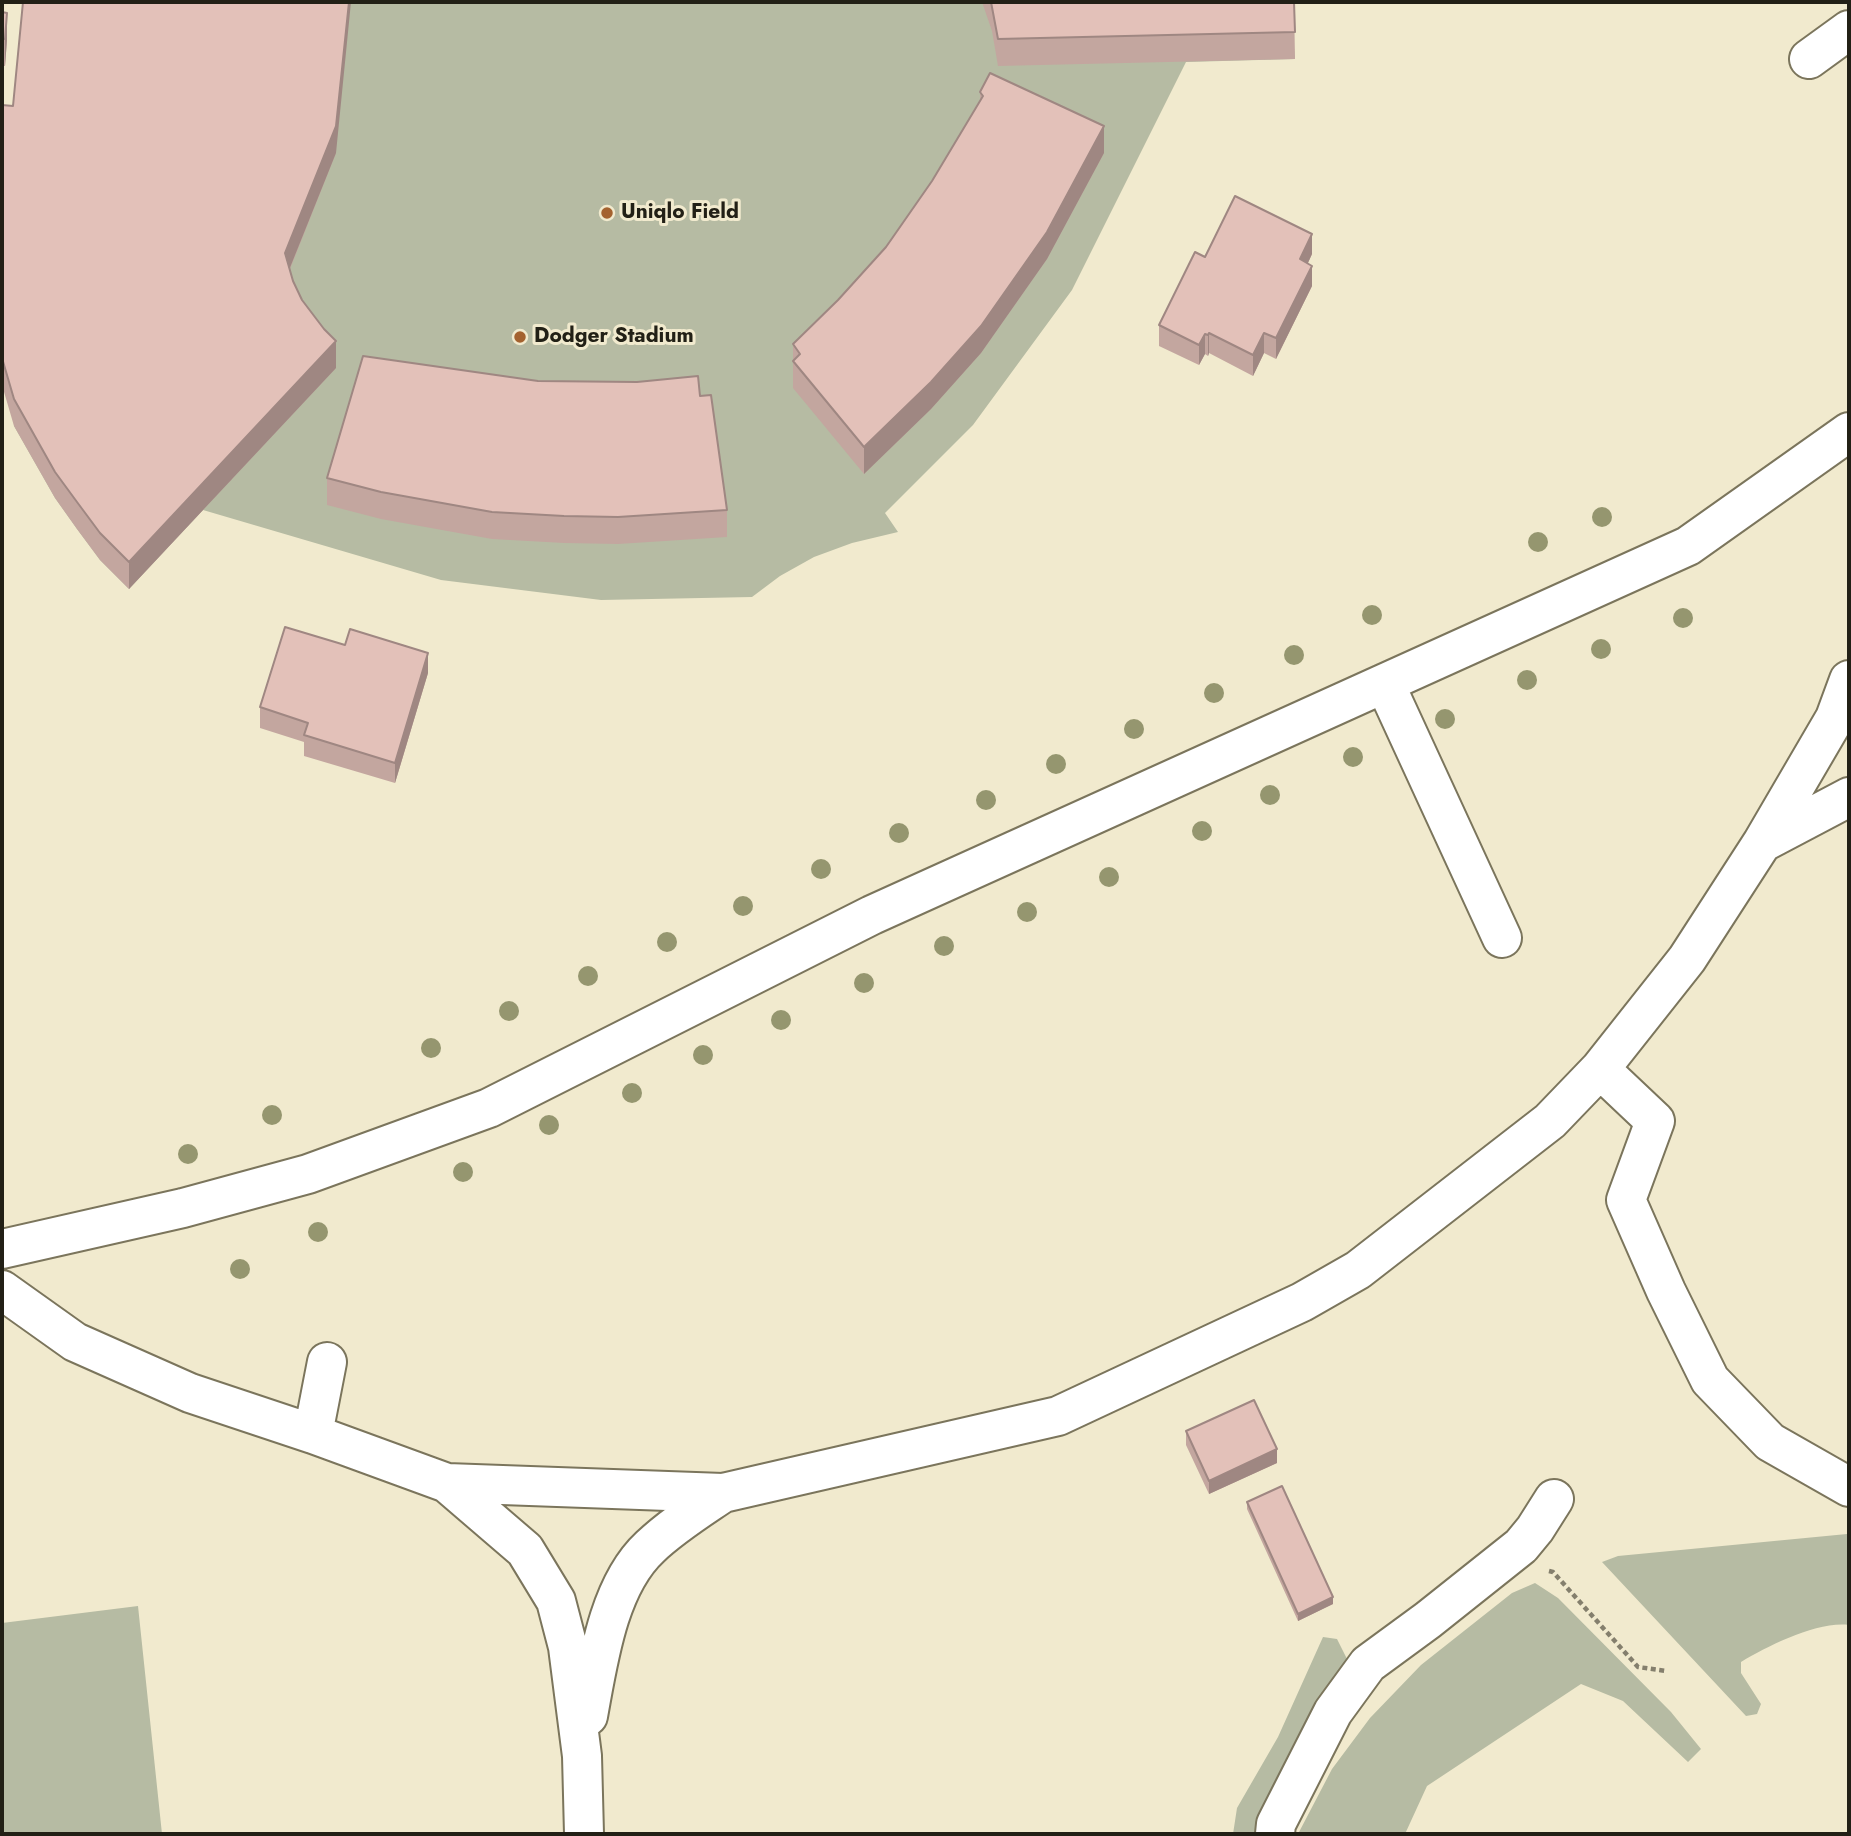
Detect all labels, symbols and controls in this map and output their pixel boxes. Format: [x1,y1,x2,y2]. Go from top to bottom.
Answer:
place label: Uniqlo Field [621,200,739,226]
marker: Uniqlo Field [599,205,615,221]
place label: Dodger Stadium [534,324,694,350]
marker: Dodger Stadium [512,329,528,345]

